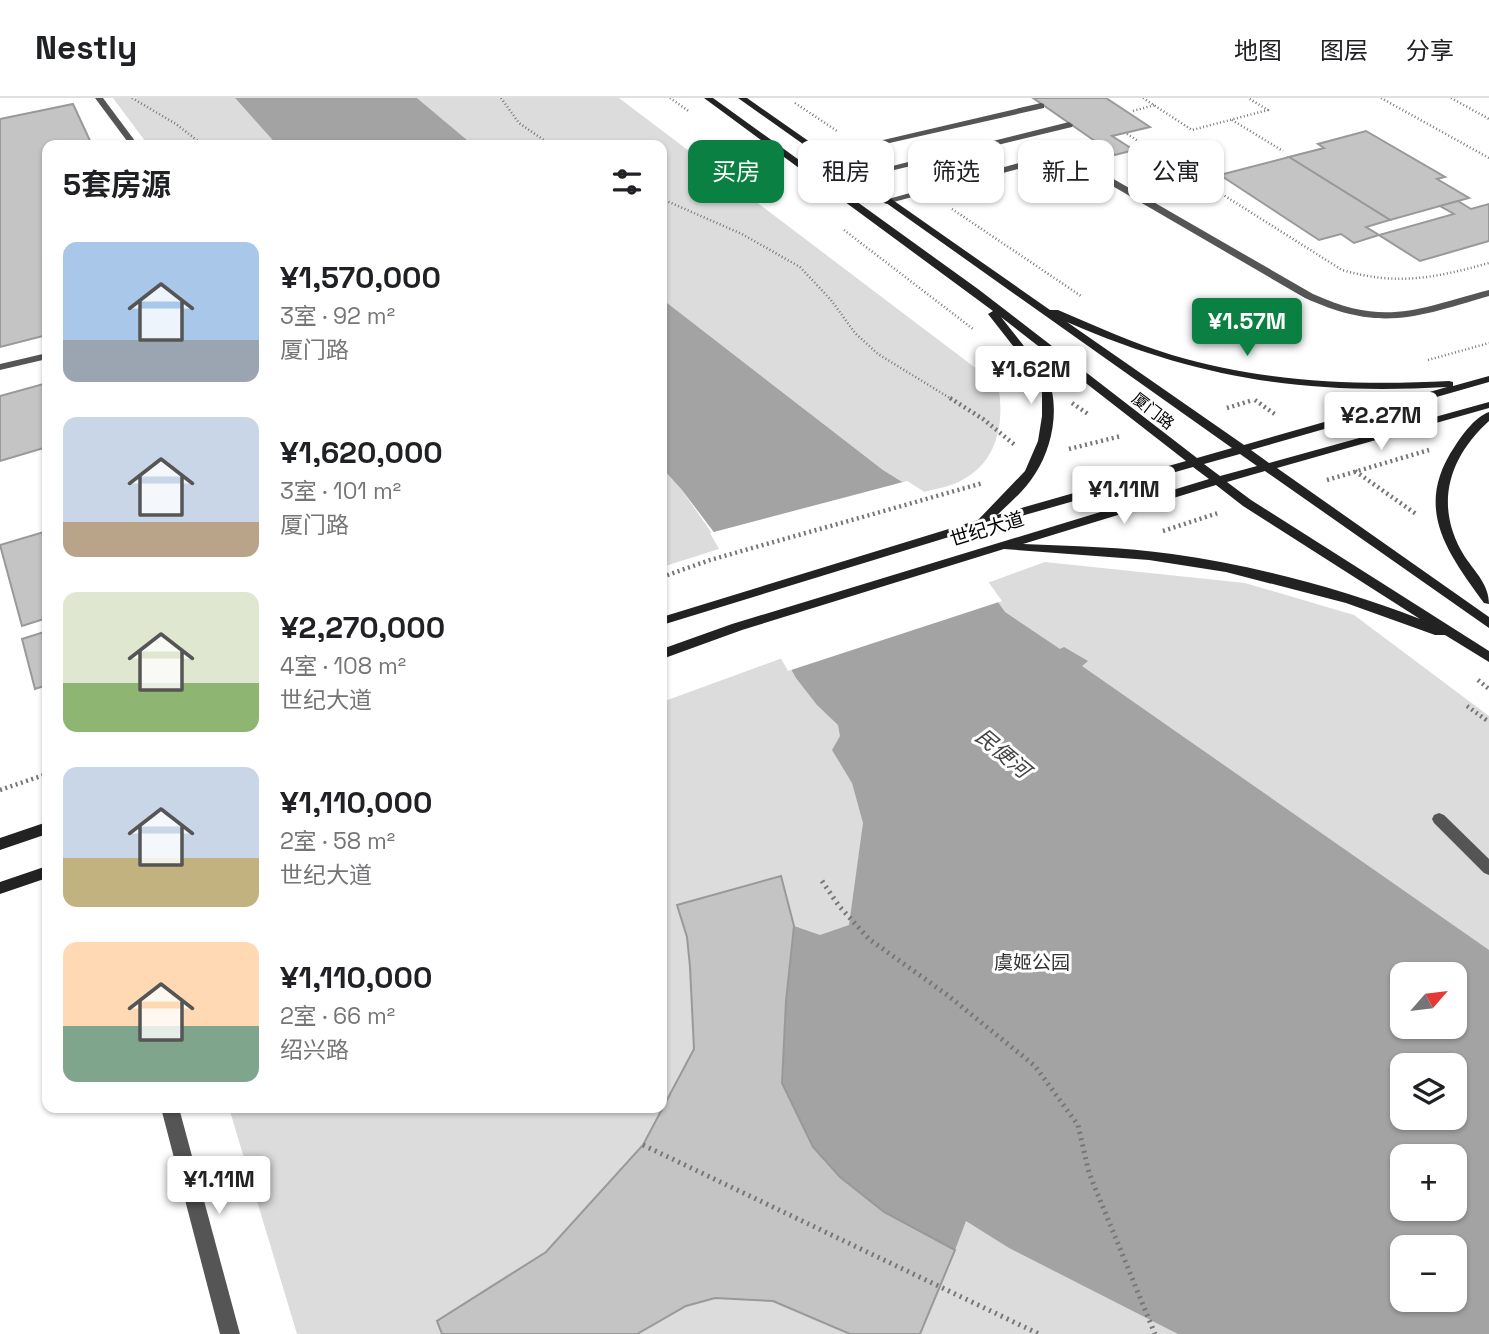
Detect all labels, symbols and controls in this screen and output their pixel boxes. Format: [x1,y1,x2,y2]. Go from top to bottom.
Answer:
text: Nestly [35,27,137,69]
text: 地图 [1234,35,1282,66]
text: 图层 [1320,35,1368,66]
text: 分享 [1406,35,1454,66]
chip: 买房 [688,140,784,203]
chip: 租房 [798,140,894,203]
chip: 筛选 [908,140,1004,203]
chip: 新上 [1018,140,1114,203]
chip: 公寓 [1128,140,1224,203]
icon: filters [608,163,646,201]
text: 5套房源 [63,165,171,204]
text: ¥1,570,000 [280,258,441,297]
icon: home [119,270,203,354]
pin: ¥1.57M [1190,299,1304,358]
text: 3室 · 92 m² [280,301,395,331]
text: ¥1.57M [1208,306,1286,336]
text: 厦门路 [280,335,349,365]
pin: ¥1.62M [974,346,1088,406]
text: ¥1.62M [991,354,1071,384]
street label: 厦门路 [1128,388,1178,434]
pin: ¥2.27M [1324,392,1438,452]
text: ¥2.27M [1340,400,1422,430]
text: ¥1,620,000 [280,433,443,472]
icon: home [119,445,203,529]
pin: ¥1.11M [1067,466,1181,526]
text: ¥1.11M [1088,474,1160,504]
text: 3室 · 101 m² [280,476,401,506]
street label: 世纪大道 [947,506,1027,552]
text: 厦门路 [280,510,349,540]
text: ¥2,270,000 [280,608,445,647]
icon: home [119,620,203,704]
text: 4室 · 108 m² [280,651,406,681]
text: 世纪大道 [280,685,372,715]
water label: 民便河 [970,722,1039,786]
text: ¥1,110,000 [280,783,432,822]
icon: home [119,795,203,879]
text: 2室 · 58 m² [280,826,395,856]
text: 世纪大道 [280,860,372,890]
park label: 虞姬公园 [994,950,1070,975]
text: ¥1,110,000 [280,958,432,997]
north arrow [1390,962,1466,1040]
map controls [1390,962,1467,1312]
icon: home [119,970,203,1054]
text: 2室 · 66 m² [280,1001,395,1031]
text: 绍兴路 [280,1035,349,1065]
button: layers [1390,1053,1467,1130]
button: + [1390,1144,1467,1221]
pin: ¥1.11M [162,1156,276,1216]
text: ¥1.11M [183,1164,255,1194]
button: − [1390,1235,1467,1312]

